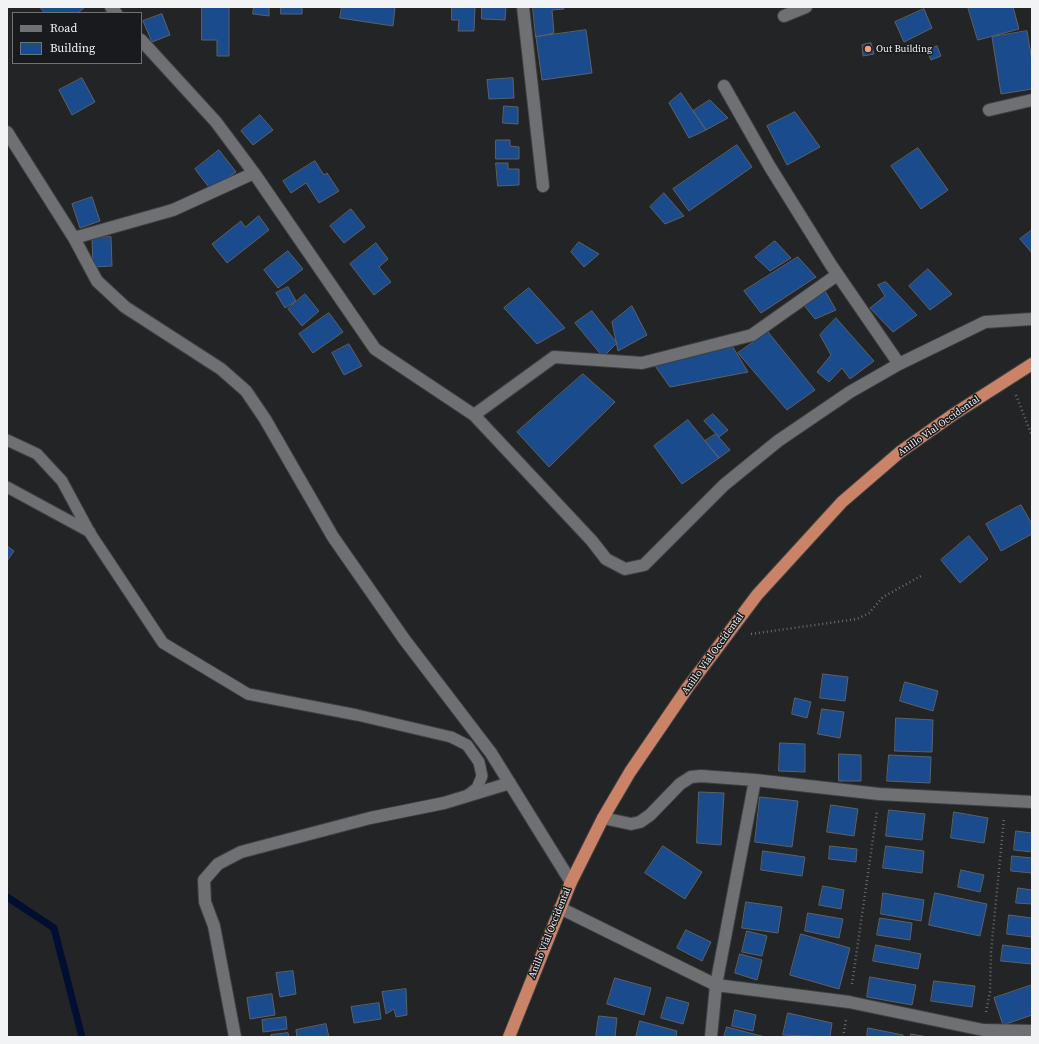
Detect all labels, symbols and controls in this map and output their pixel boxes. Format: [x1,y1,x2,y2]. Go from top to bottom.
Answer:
legend [12,12,142,64]
text: Road [50,20,77,36]
text: Building [50,40,95,56]
place label: Out Building [876,43,932,55]
marker: Out Building [863,44,873,54]
street label: Anillo Vial Occidental [896,393,982,459]
street label: Anillo Vial Occidental [680,611,746,697]
street label: Anillo Vial Occidental [526,886,574,980]

